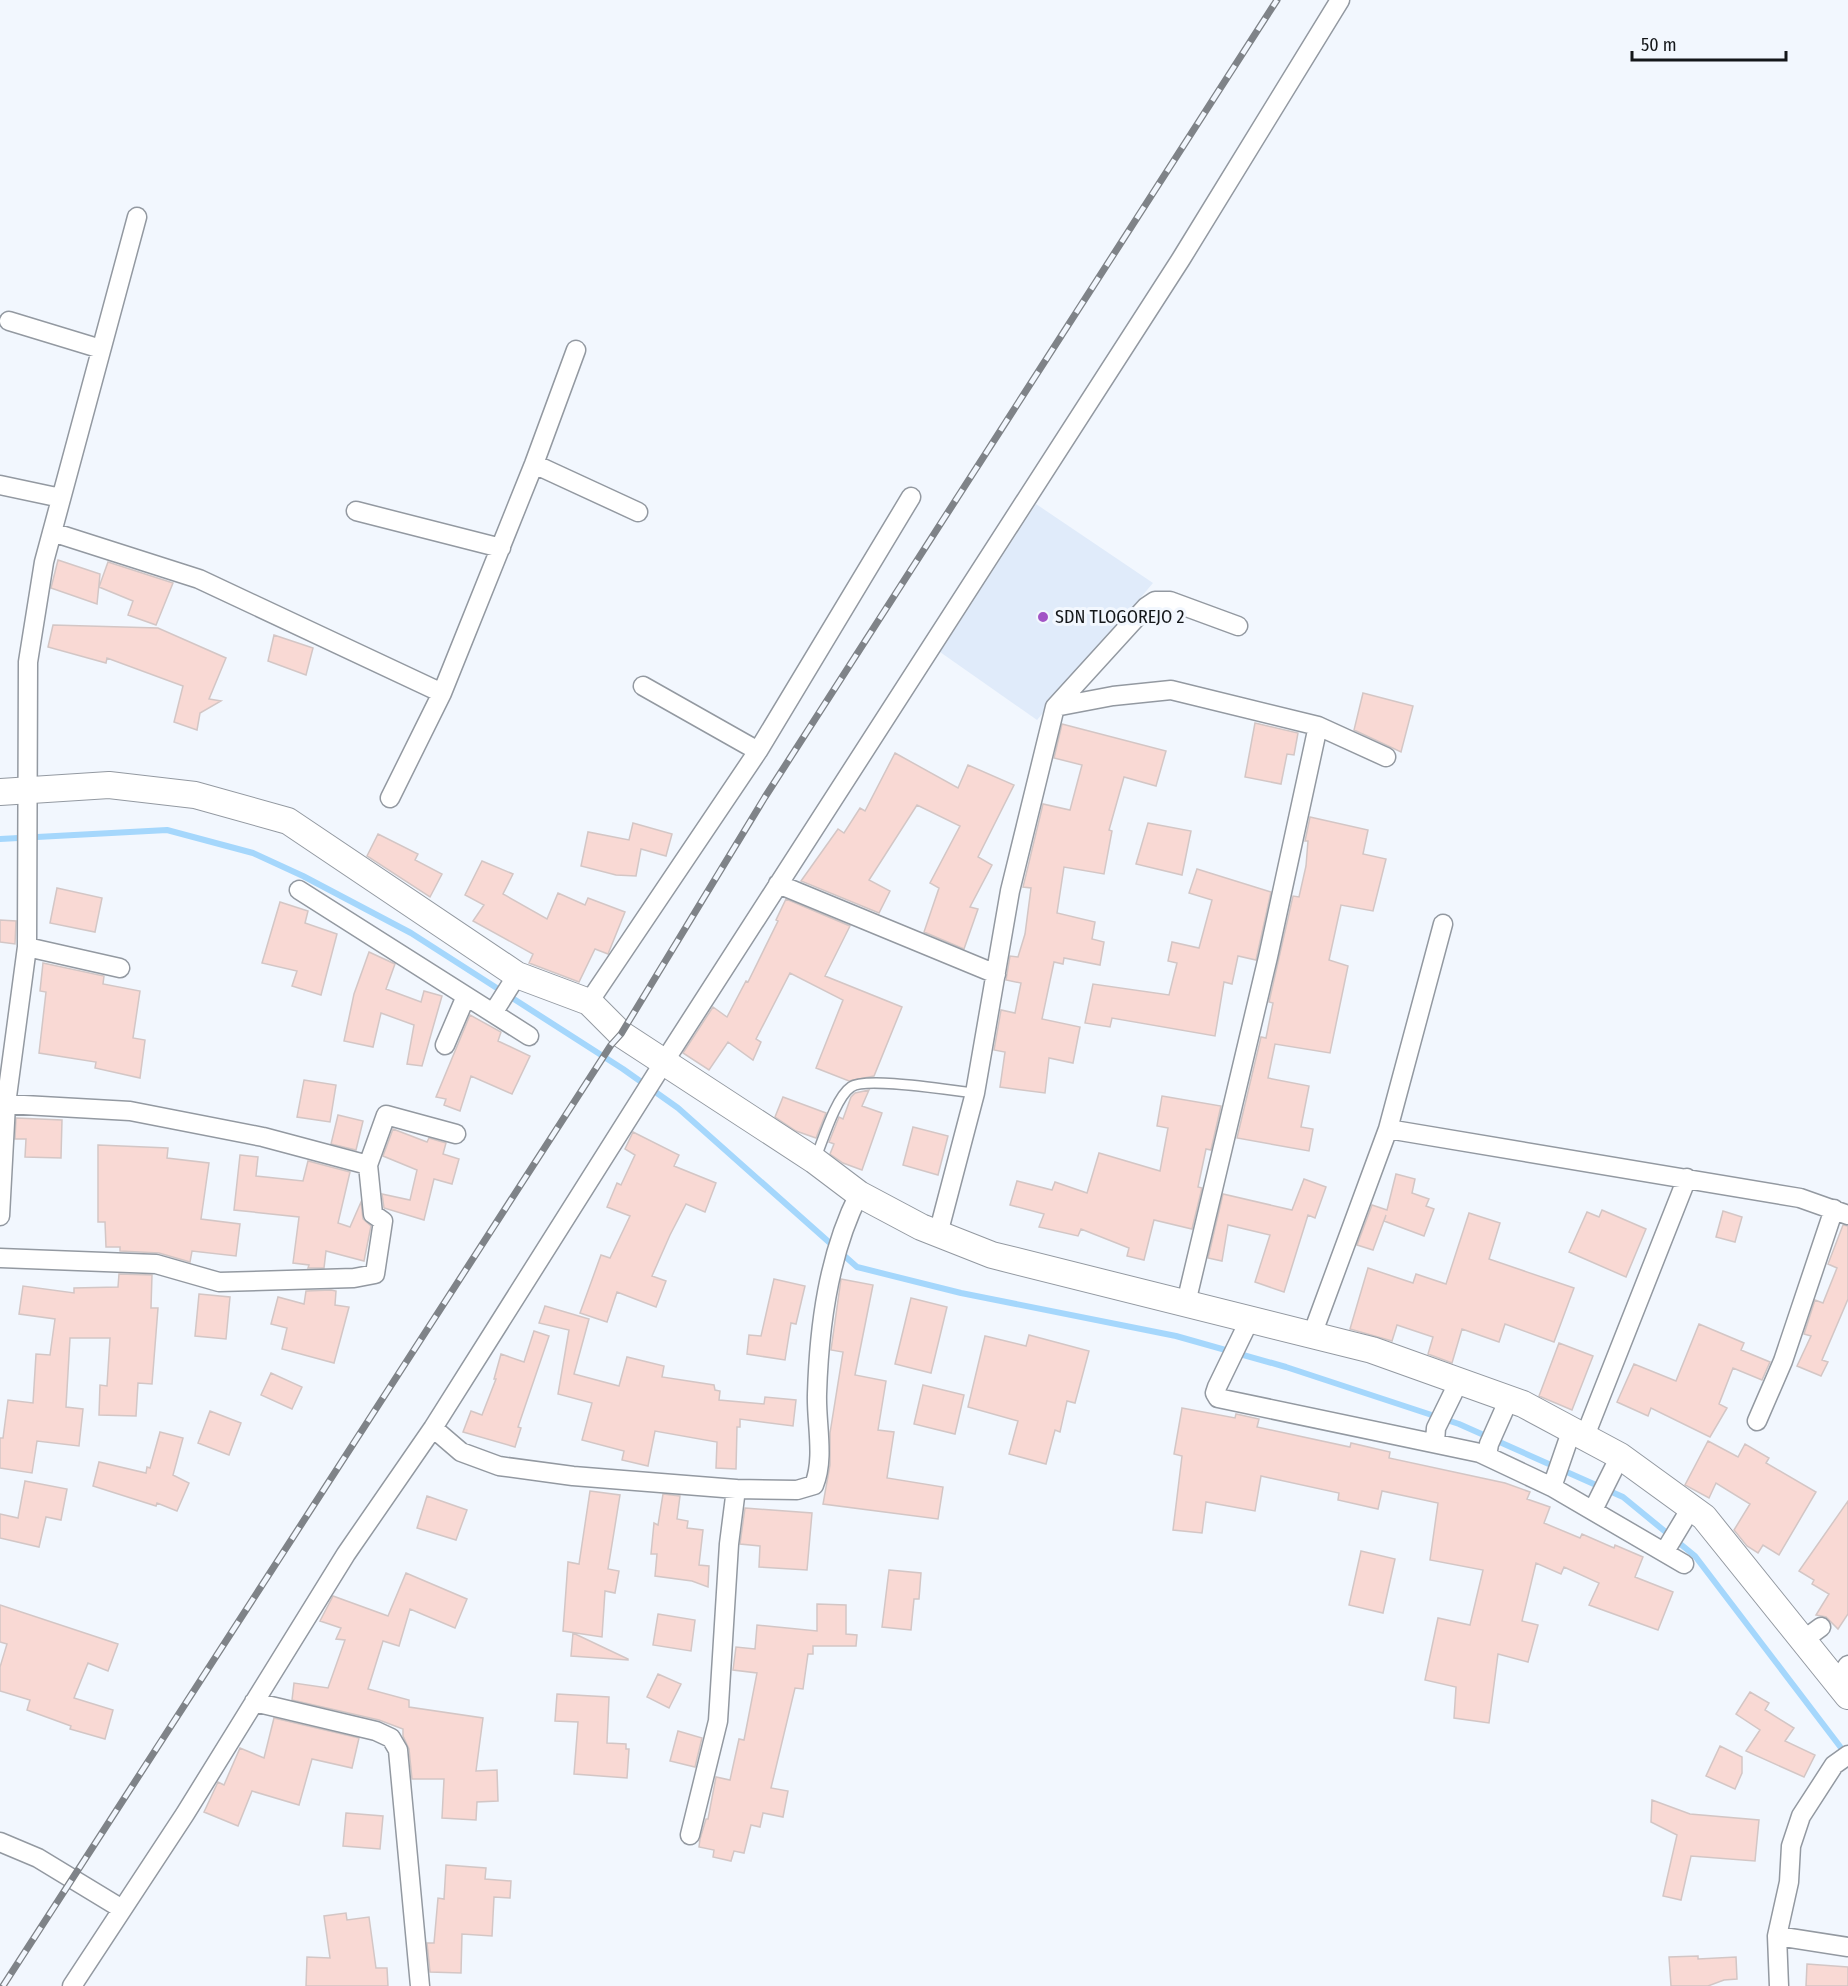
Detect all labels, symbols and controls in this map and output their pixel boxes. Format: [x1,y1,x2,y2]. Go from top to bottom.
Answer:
scale bar [1632,24,1786,62]
text: 50 m [1641,34,1677,56]
place label: SDN TLOGOREJO 2 [1055,606,1185,628]
marker: SDN TLOGOREJO 2 [1036,610,1050,624]

